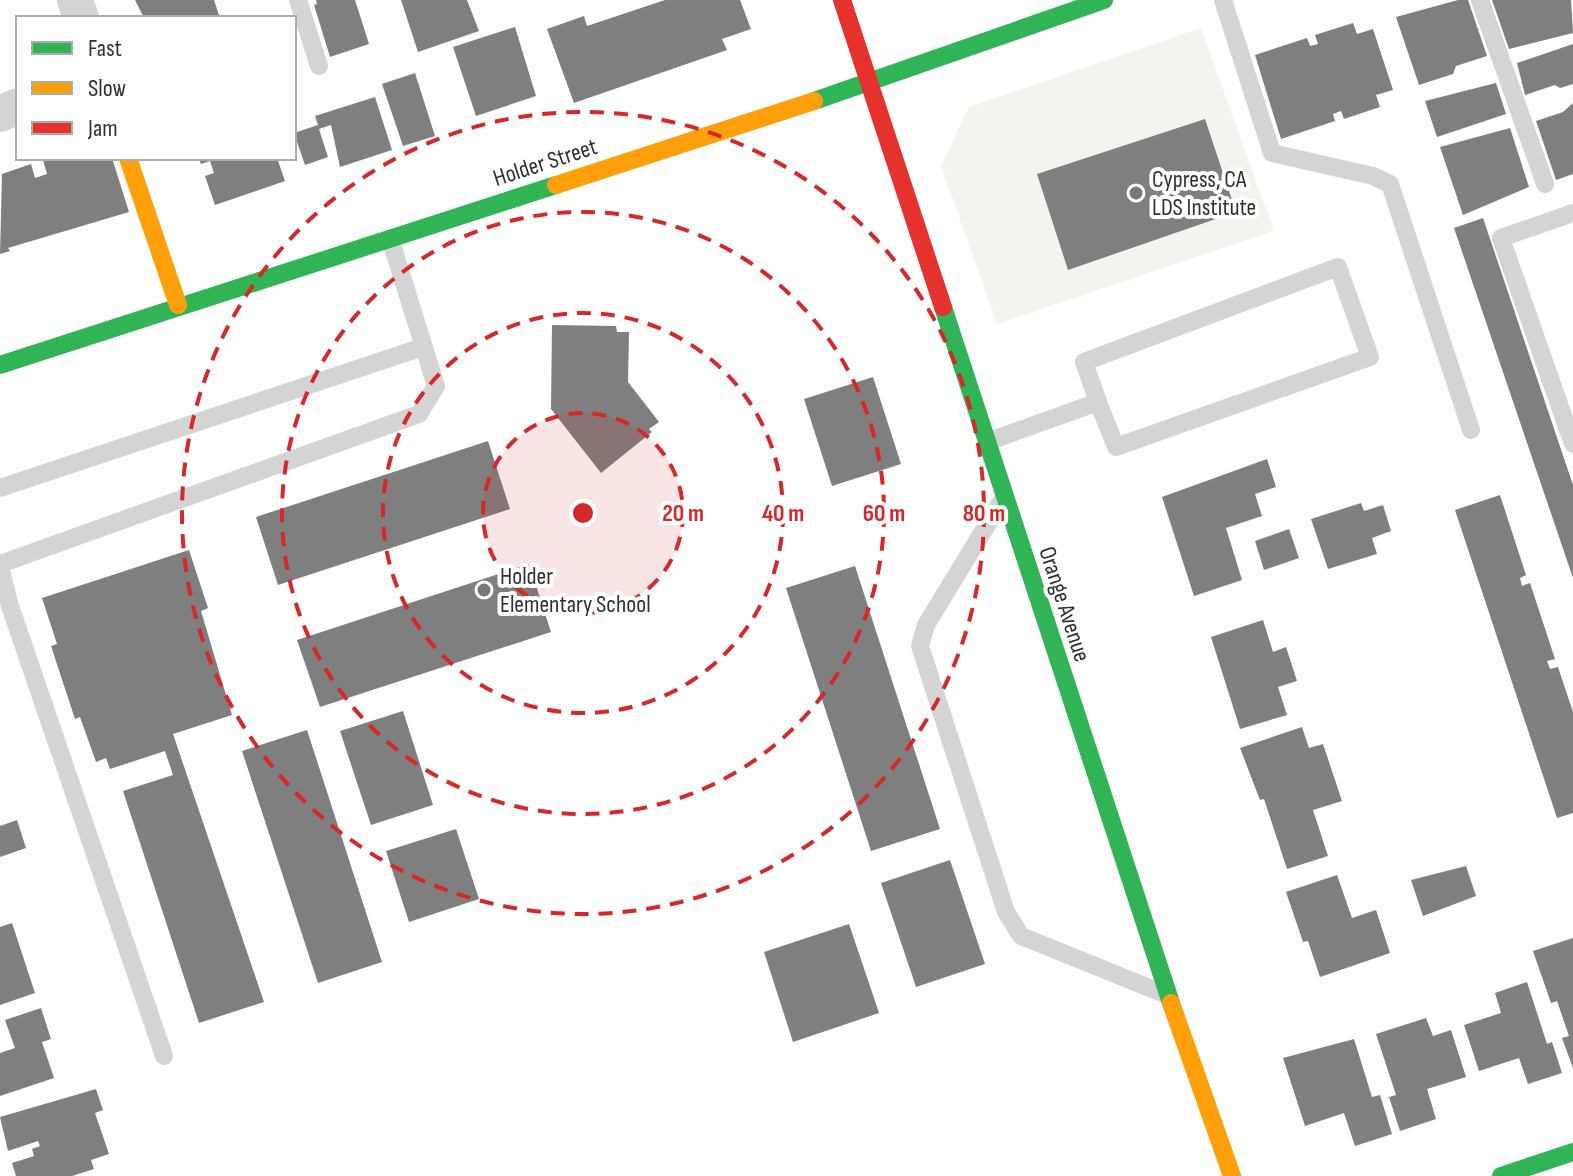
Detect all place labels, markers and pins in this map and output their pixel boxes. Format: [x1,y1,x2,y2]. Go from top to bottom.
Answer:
place label: Cypress, CA LDS Institute [1152,165,1256,222]
marker: Cypress, CA LDS Institute [1127,184,1145,202]
centre of rings [569,499,597,527]
place label: Holder Elementary School [500,562,651,619]
marker: Holder Elementary School [475,581,493,599]

